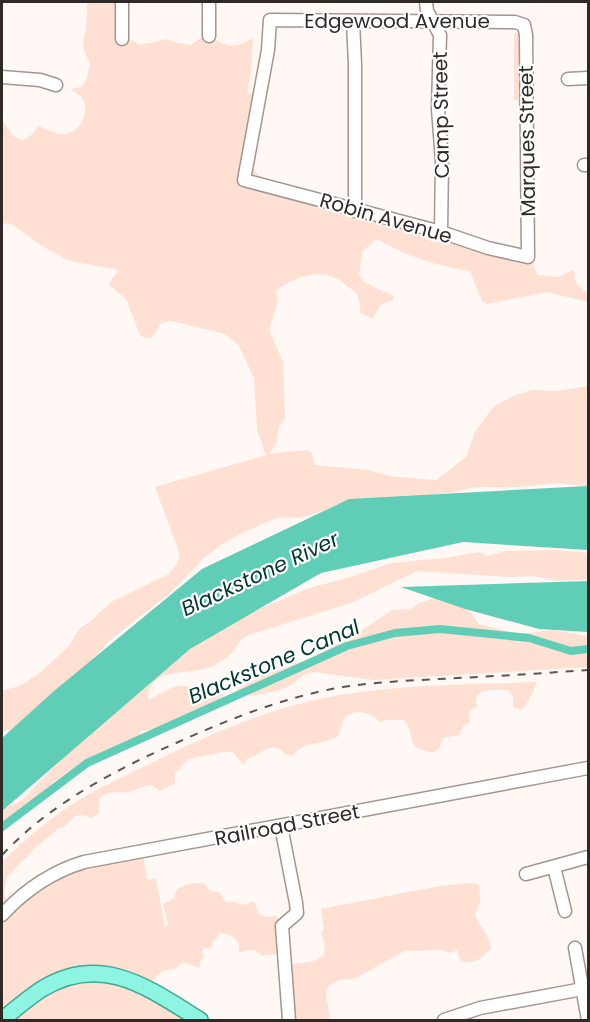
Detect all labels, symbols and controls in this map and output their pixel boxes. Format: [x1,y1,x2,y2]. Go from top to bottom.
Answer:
street label: Edgewood Avenue [304,7,490,35]
street label: Camp Street [426,51,456,179]
street label: Marques Street [512,65,542,217]
street label: Robin Avenue [316,186,456,250]
water label: Blackstone River [176,524,345,623]
water label: Blackstone Canal [184,612,365,711]
street label: Railroad Street [212,797,362,853]

